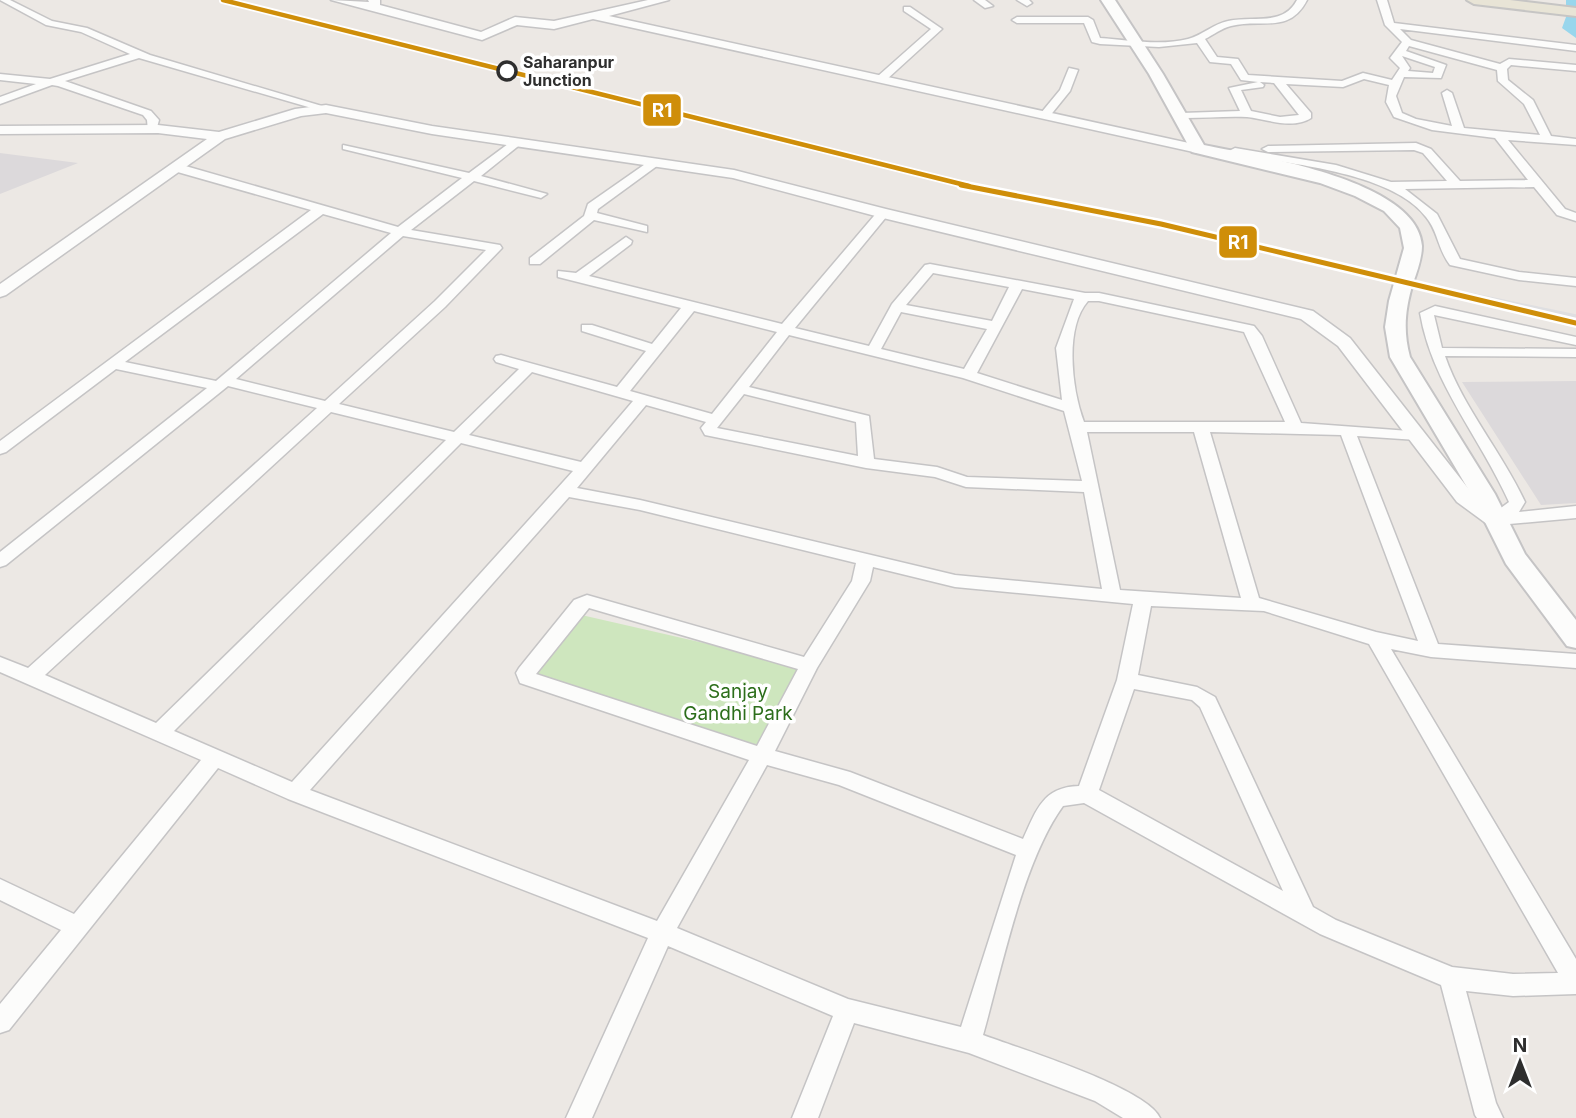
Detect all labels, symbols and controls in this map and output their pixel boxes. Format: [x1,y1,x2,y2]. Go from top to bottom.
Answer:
place label: Saharanpur Junction [523,52,615,90]
marker: Saharanpur Junction [497,61,517,81]
line badge: R1 [642,93,682,127]
text: R1 [652,99,672,122]
line badge: R1 [1218,225,1258,259]
text: R1 [1228,231,1248,254]
park label: Sanjay Gandhi Park [683,680,793,725]
north arrow [1485,1027,1555,1097]
text: N [1513,1034,1527,1057]

